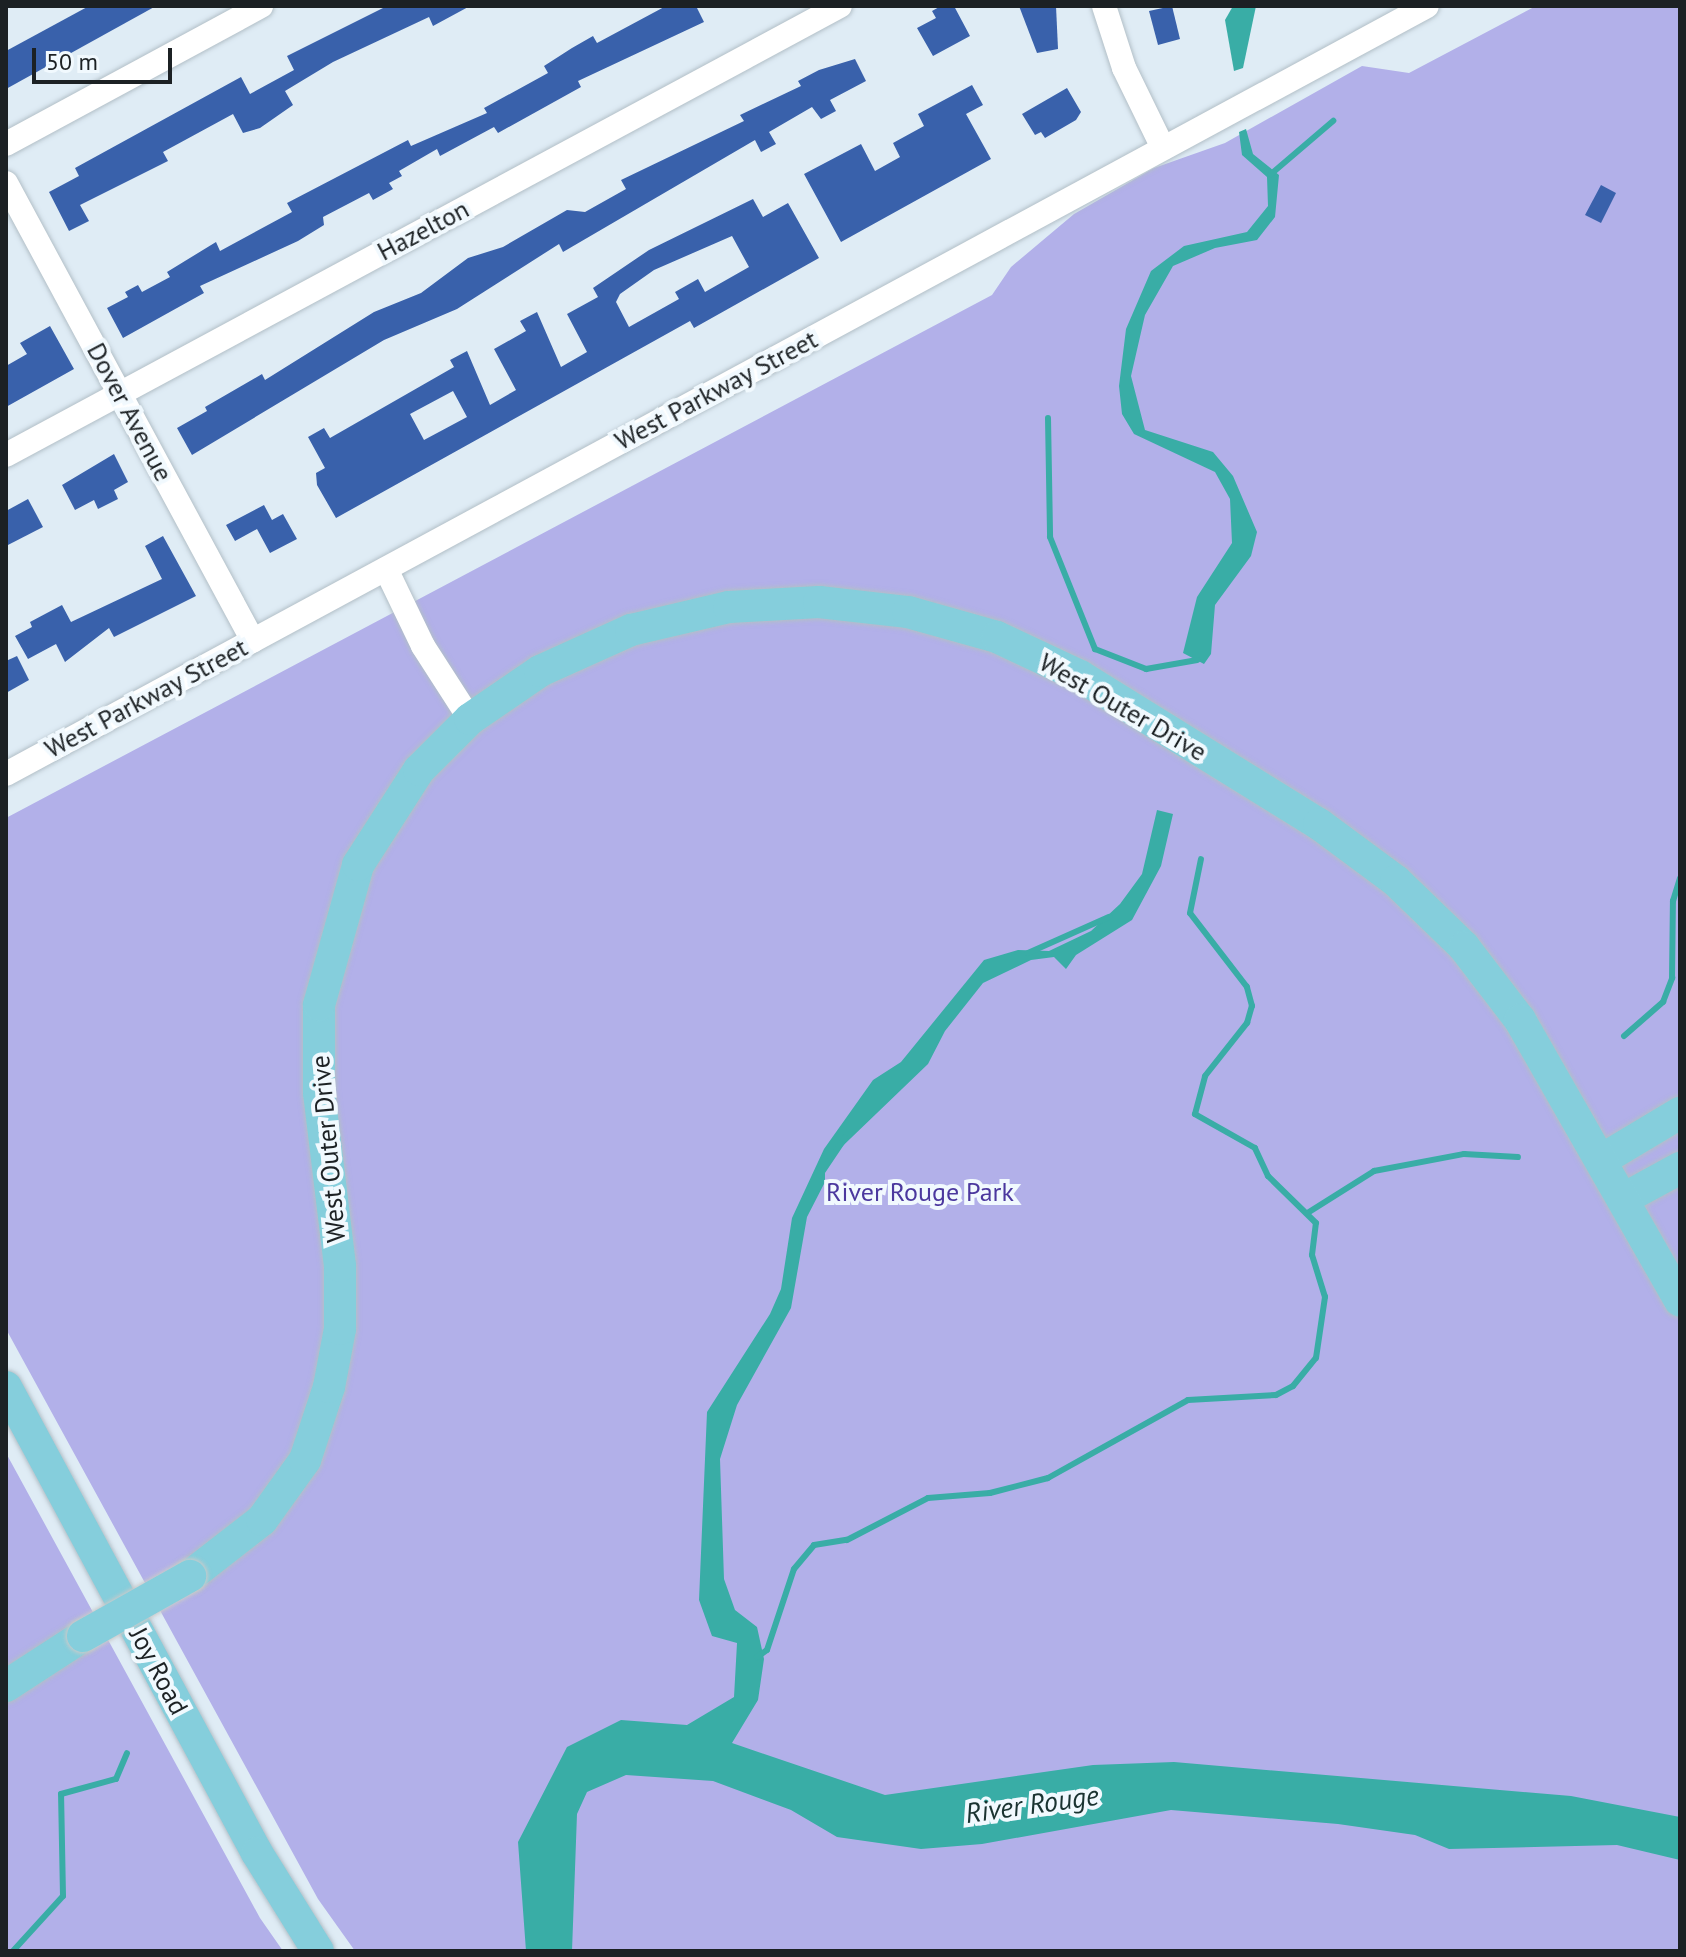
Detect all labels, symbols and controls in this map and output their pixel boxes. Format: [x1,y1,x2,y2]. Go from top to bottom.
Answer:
scale bar [36,32,176,82]
text: 50 m [46,46,98,77]
street label: Hazelton [372,193,474,267]
street label: West Parkway Street [609,323,823,457]
street label: Dover Avenue [80,337,180,487]
street label: West Parkway Street [39,631,253,765]
street label: West Outer Drive [1034,647,1212,767]
street label: West Outer Drive [304,1054,352,1244]
park label: River Rouge Park [826,1176,1014,1208]
street label: Joy Road [123,1622,195,1720]
water label: River Rouge [963,1778,1101,1830]

